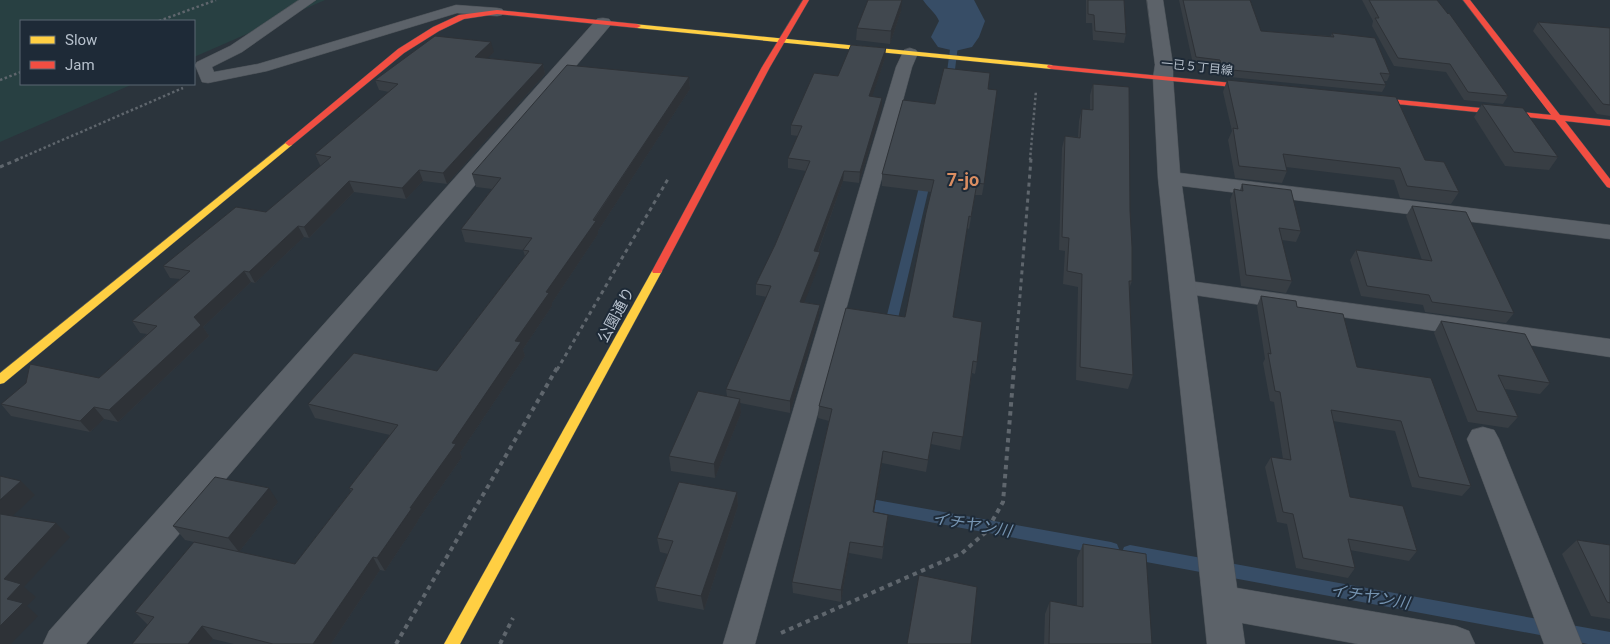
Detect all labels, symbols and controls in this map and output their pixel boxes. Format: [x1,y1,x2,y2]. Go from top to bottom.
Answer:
legend [20,20,195,85]
text: Slow [65,31,97,49]
text: Jam [65,56,95,74]
street label: 一已５丁目線 [1160,56,1234,78]
district label: 7-jo [947,169,979,190]
street label: 公園通り [594,284,638,346]
water label: イチヤン川 [931,508,1015,541]
water label: イチヤン川 [1329,580,1413,613]

